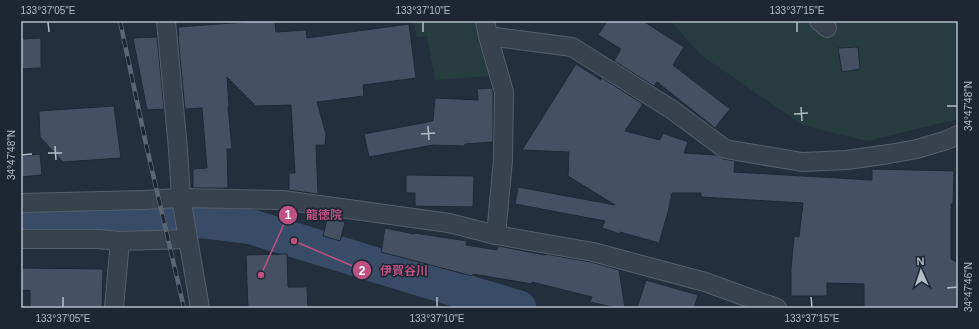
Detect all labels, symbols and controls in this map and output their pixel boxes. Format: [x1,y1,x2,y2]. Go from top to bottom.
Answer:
text: 133°37'05"E [20,5,76,16]
text: 133°37'10"E [395,5,451,16]
text: 133°37'15"E [769,5,825,16]
text: 34°47'48"N [963,81,974,131]
text: 34°47'48"N [6,130,17,180]
callout: 龍徳院 [278,203,350,227]
text: 1 [285,208,292,222]
text: 龍徳院 [306,208,342,222]
north arrow [901,251,941,291]
text: N [916,255,925,267]
callout: 伊賀谷川 [352,258,436,282]
text: 34°47'46"N [963,262,974,312]
text: 2 [359,264,366,278]
text: 伊賀谷川 [380,264,428,278]
text: 133°37'05"E [35,313,91,324]
text: 133°37'10"E [409,313,465,324]
text: 133°37'15"E [784,313,840,324]

